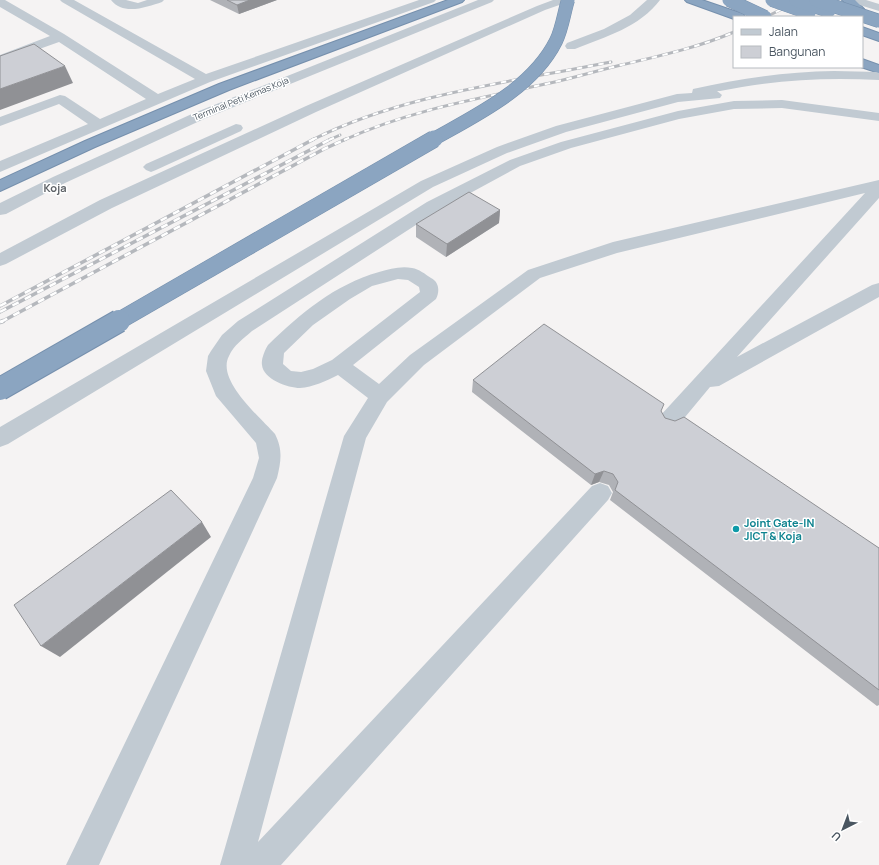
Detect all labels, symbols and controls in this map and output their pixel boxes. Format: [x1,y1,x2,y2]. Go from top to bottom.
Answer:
legend [733,16,863,68]
text: Jalan [769,23,798,40]
text: Bangunan [769,43,825,60]
street label: Terminal Peti Kemas Koja [191,73,291,124]
district label: Koja [44,180,67,195]
place label: Joint Gate-IN JICT & Koja [744,515,814,543]
marker: Joint Gate-IN JICT & Koja [731,524,741,534]
north arrow [823,809,863,849]
text: U [828,829,844,845]

